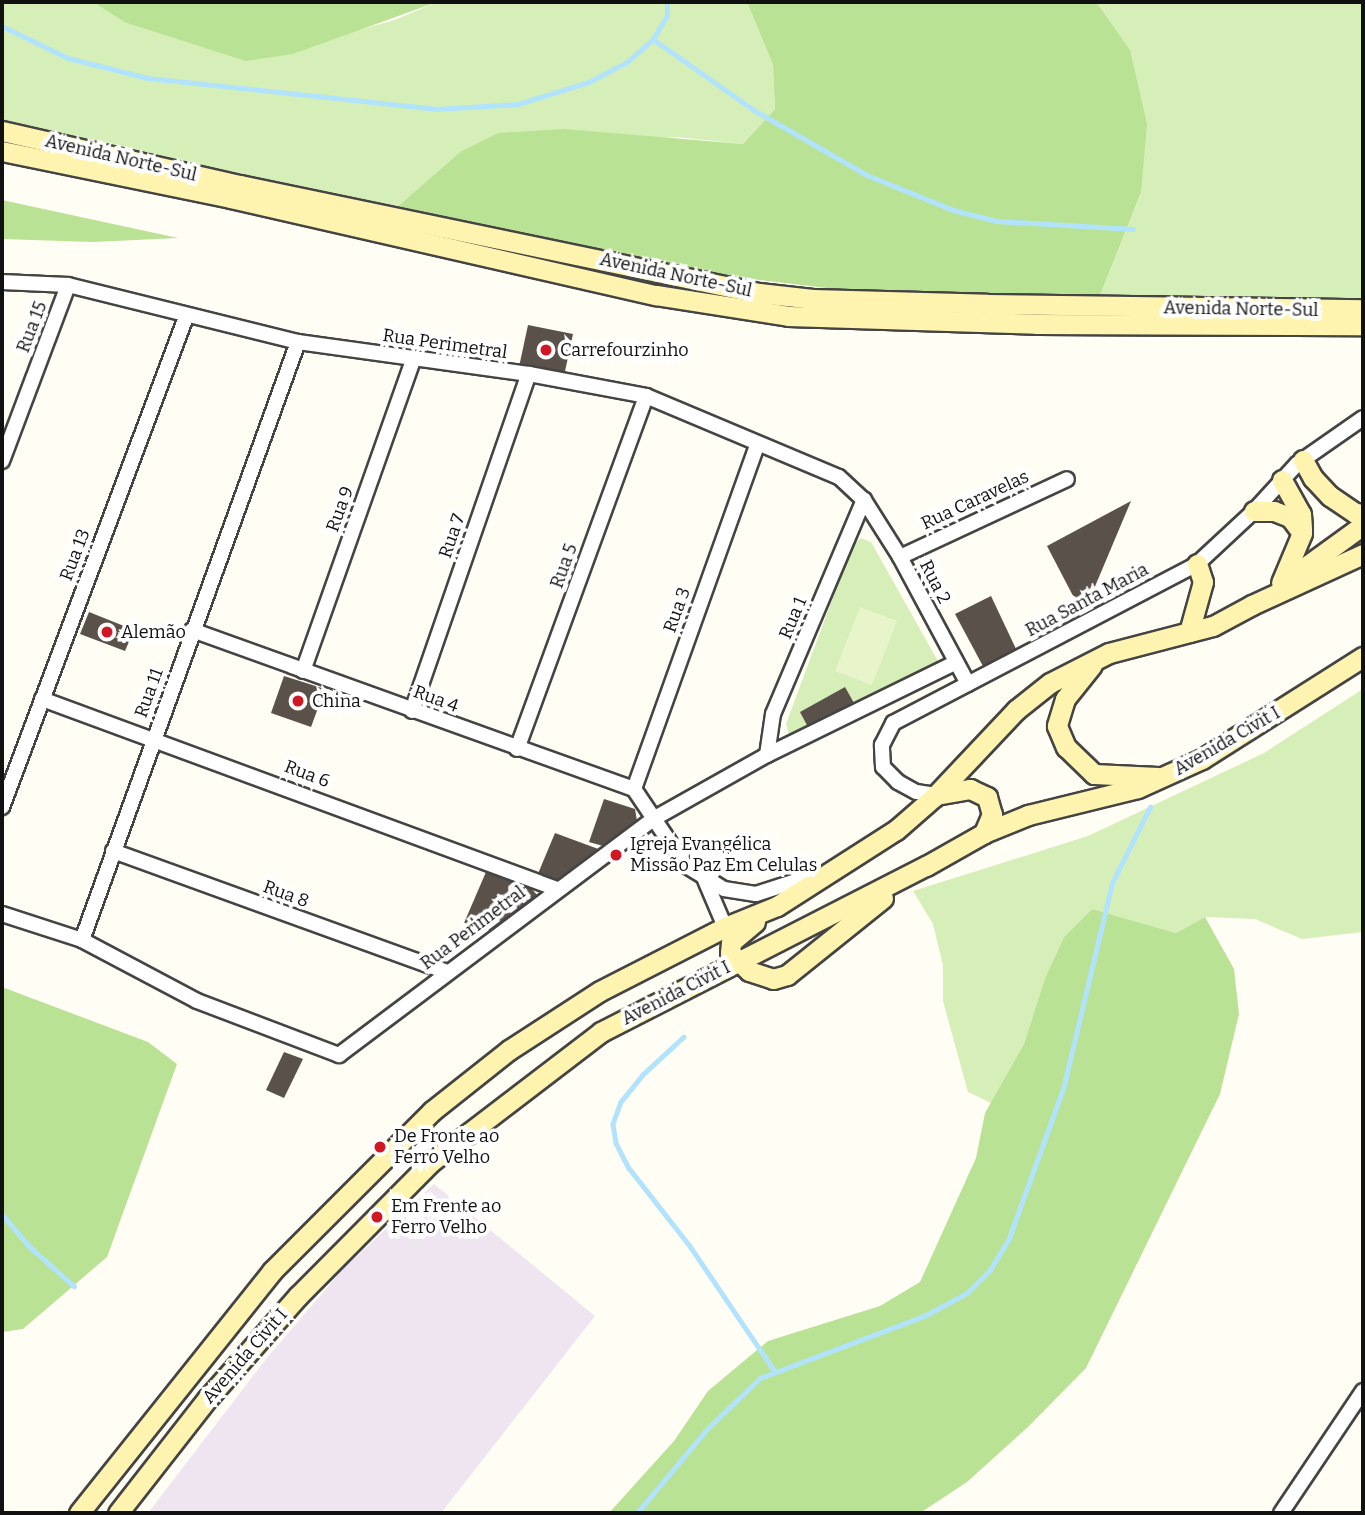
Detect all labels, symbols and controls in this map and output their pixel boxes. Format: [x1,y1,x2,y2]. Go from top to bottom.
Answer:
street label: Avenida Norte-Sul [43,130,199,186]
street label: Avenida Norte-Sul [598,248,754,302]
street label: Avenida Norte-Sul [1163,297,1319,321]
street label: Rua 15 [12,298,52,356]
street label: Rua Perimetral [381,325,509,363]
place label: Carrefourzinho [560,339,689,361]
marker: Carrefourzinho [538,342,554,358]
street label: Rua Caravelas [918,466,1032,534]
street label: Rua 9 [322,483,358,535]
street label: Rua 7 [434,511,470,561]
street label: Rua 13 [55,526,95,584]
street label: Rua 5 [546,541,582,591]
street label: Rua 2 [915,557,955,607]
street label: Rua Santa Maria [1022,559,1152,641]
street label: Rua 3 [659,585,695,635]
street label: Rua 1 [775,594,811,642]
place label: Alemão [121,621,186,643]
marker: Alemão [99,624,115,640]
street label: Rua 11 [130,665,168,721]
street label: Rua 4 [410,681,462,717]
place label: China [312,690,361,712]
marker: China [290,693,306,709]
street label: Avenida Civit I [1170,702,1284,780]
street label: Rua 6 [281,756,333,792]
place label: Igreja Evangélica Missão Paz Em Celulas [630,834,817,876]
marker: Igreja Evangélica Missão Paz Em Celulas [608,847,624,863]
street label: Rua 8 [260,876,312,912]
street label: Rua Perimetral [416,882,530,974]
street label: Avenida Civit I [618,956,734,1030]
place label: De Fronte ao Ferro Velho [394,1126,499,1168]
marker: De Fronte ao Ferro Velho [372,1139,388,1155]
place label: Em Frente ao Ferro Velho [391,1196,501,1238]
marker: Em Frente ao Ferro Velho [369,1209,385,1225]
street label: Avenida Civit I [198,1304,292,1408]

